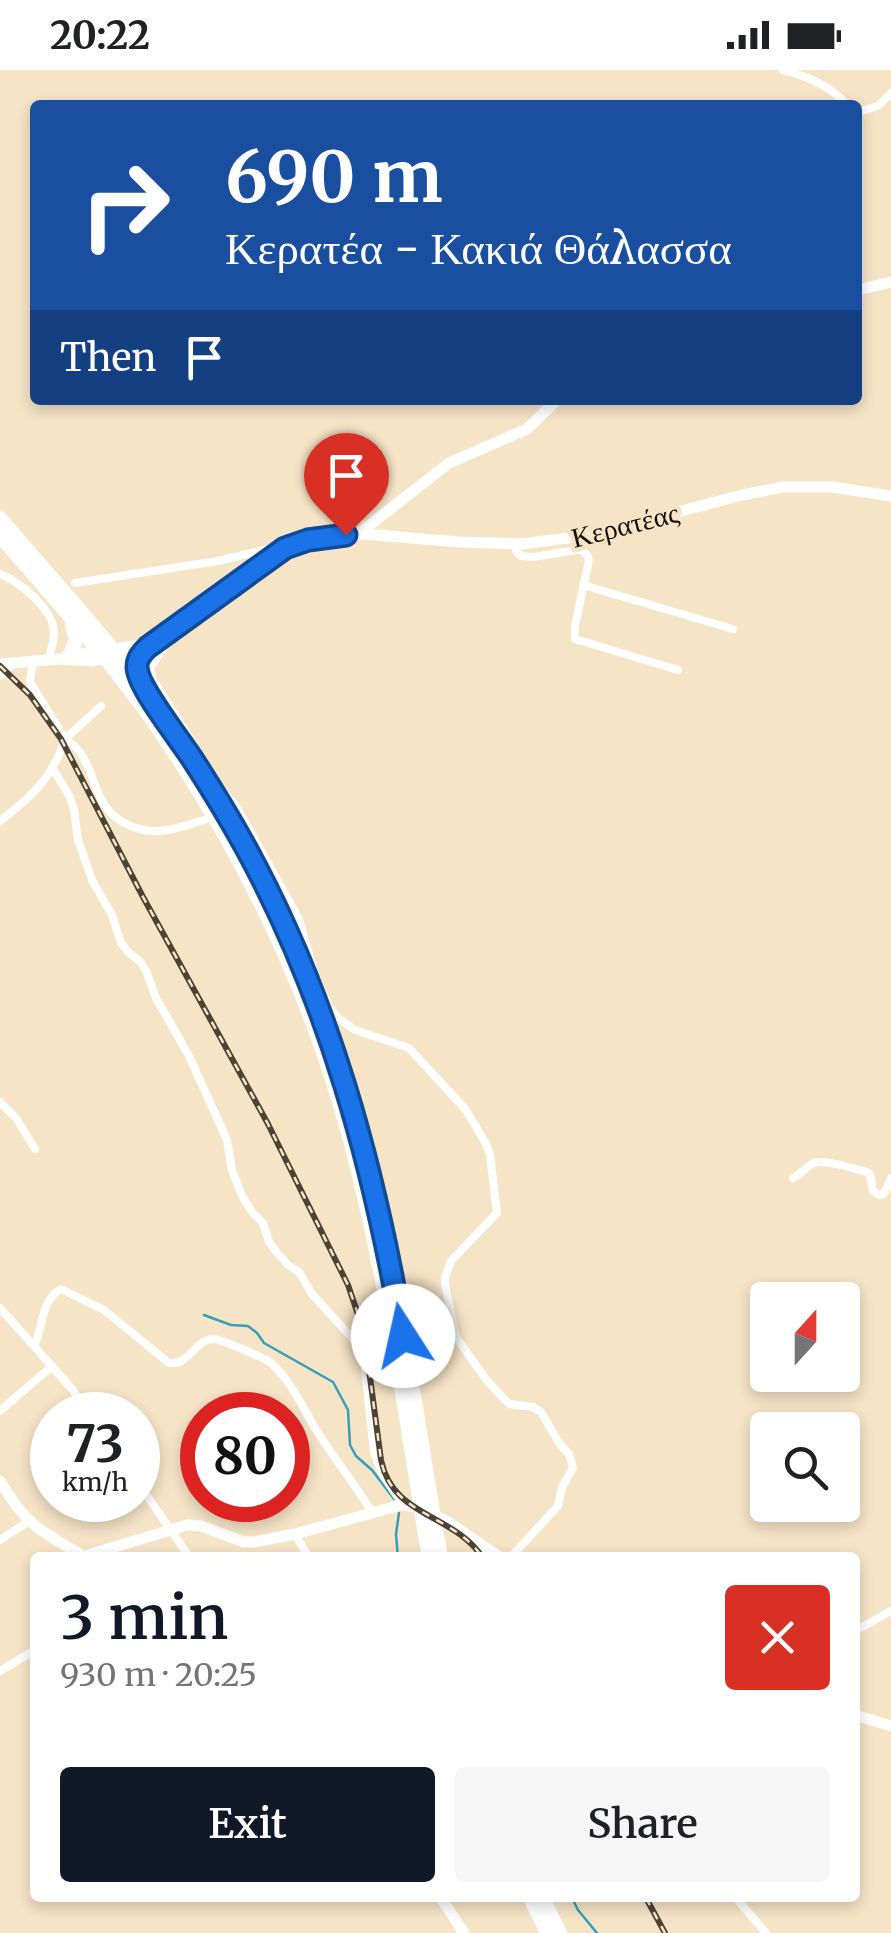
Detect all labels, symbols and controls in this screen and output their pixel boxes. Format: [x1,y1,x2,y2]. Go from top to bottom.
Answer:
text: 20:22 [50,12,150,59]
text: 690 m [225,133,443,221]
icon: right [60,140,190,270]
text: Κερατέα - Κακιά Θάλασσα [225,220,732,276]
icon: arrive [177,330,232,385]
text: Then [60,334,157,381]
pin [304,433,389,536]
icon: arrive [319,448,374,503]
street label: Κερατέας [568,494,682,556]
north arrow [750,1282,860,1392]
map controls [750,1282,860,1522]
position arrow [351,1284,455,1388]
speed limit sign: 80 [180,1392,310,1522]
button: search [750,1412,860,1522]
text: 73 [66,1413,124,1476]
text: km/h [62,1466,128,1498]
text: 3 min [60,1580,228,1655]
button: close [725,1585,830,1690]
text: 930 m · 20:25 [60,1655,257,1695]
button: Exit [60,1767,435,1882]
button: Share [455,1767,830,1882]

